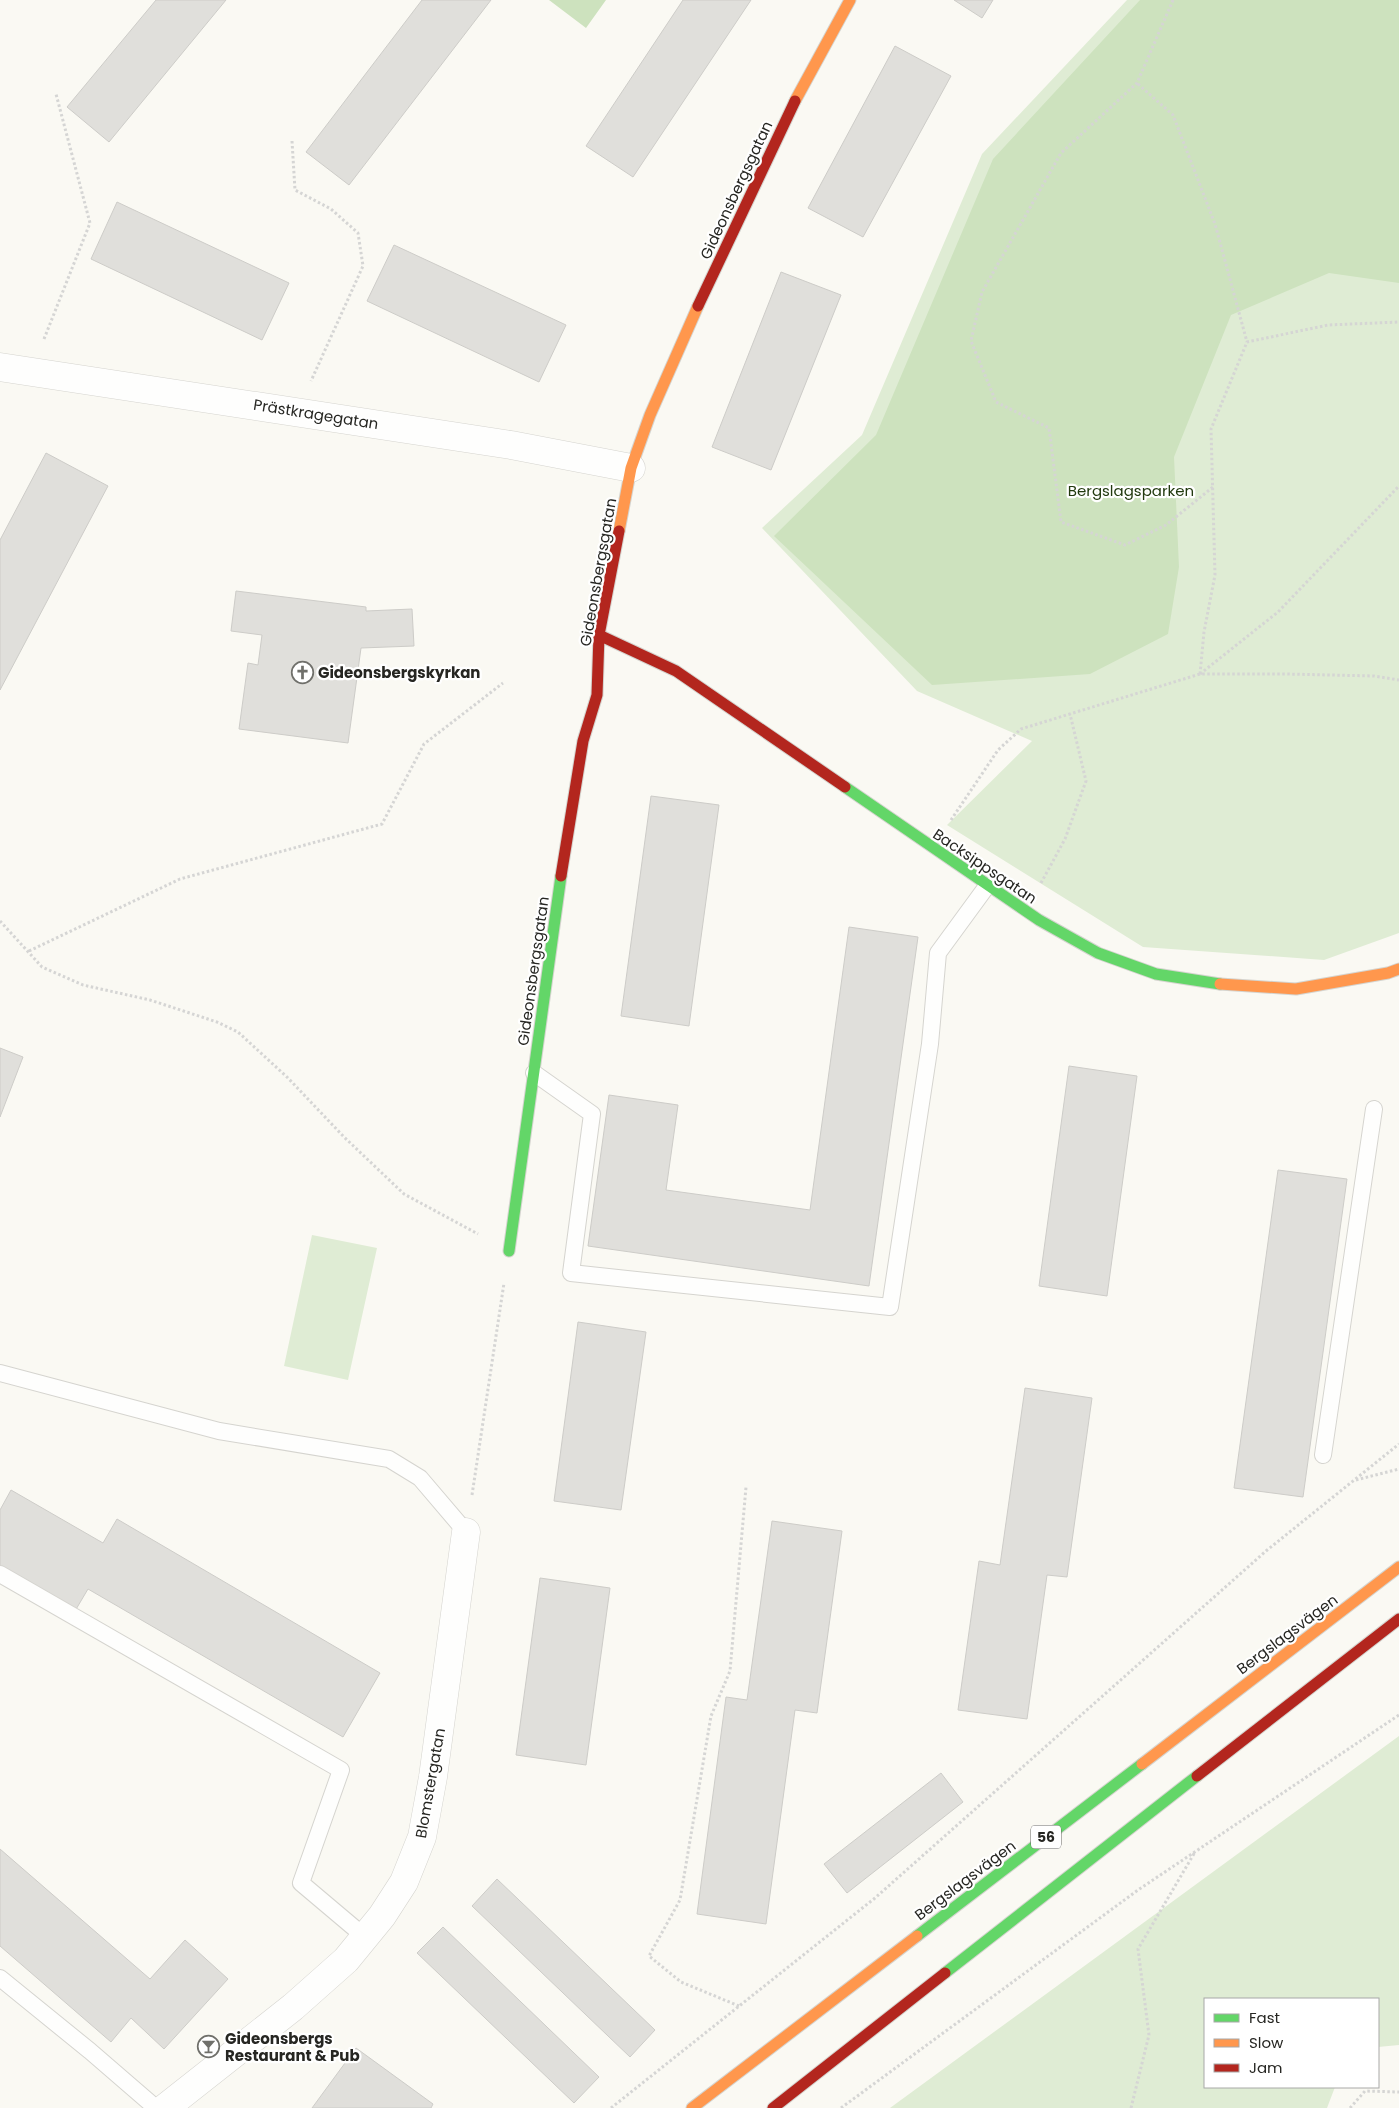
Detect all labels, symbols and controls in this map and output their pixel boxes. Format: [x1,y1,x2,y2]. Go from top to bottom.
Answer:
street label: Gideonsbergsgatan [695,117,777,263]
street label: Prästkragegatan [252,394,380,434]
park label: Bergslagsparken [1068,480,1194,501]
street label: Gideonsbergsgatan [575,496,621,648]
church icon: Gideonsbergskyrkan [290,660,314,684]
place label: Gideonsbergskyrkan [318,662,480,683]
street label: Backsippsgatan [929,823,1041,909]
street label: Gideonsbergsgatan [512,895,554,1047]
street label: Bergslagsvägen [1232,1589,1342,1679]
street label: Blomstergatan [410,1726,450,1840]
road number: 56 [1031,1825,1061,1848]
street label: Bergslagsvägen [910,1835,1020,1925]
legend [1204,1998,1379,2088]
text: Fast [1249,2007,1280,2028]
place label: Gideonsbergs Restaurant & Pub [225,2028,360,2066]
text: Slow [1249,2032,1284,2053]
bar icon: Gideonsbergs Restaurant & Pub [197,2035,221,2059]
text: Jam [1249,2057,1283,2078]

